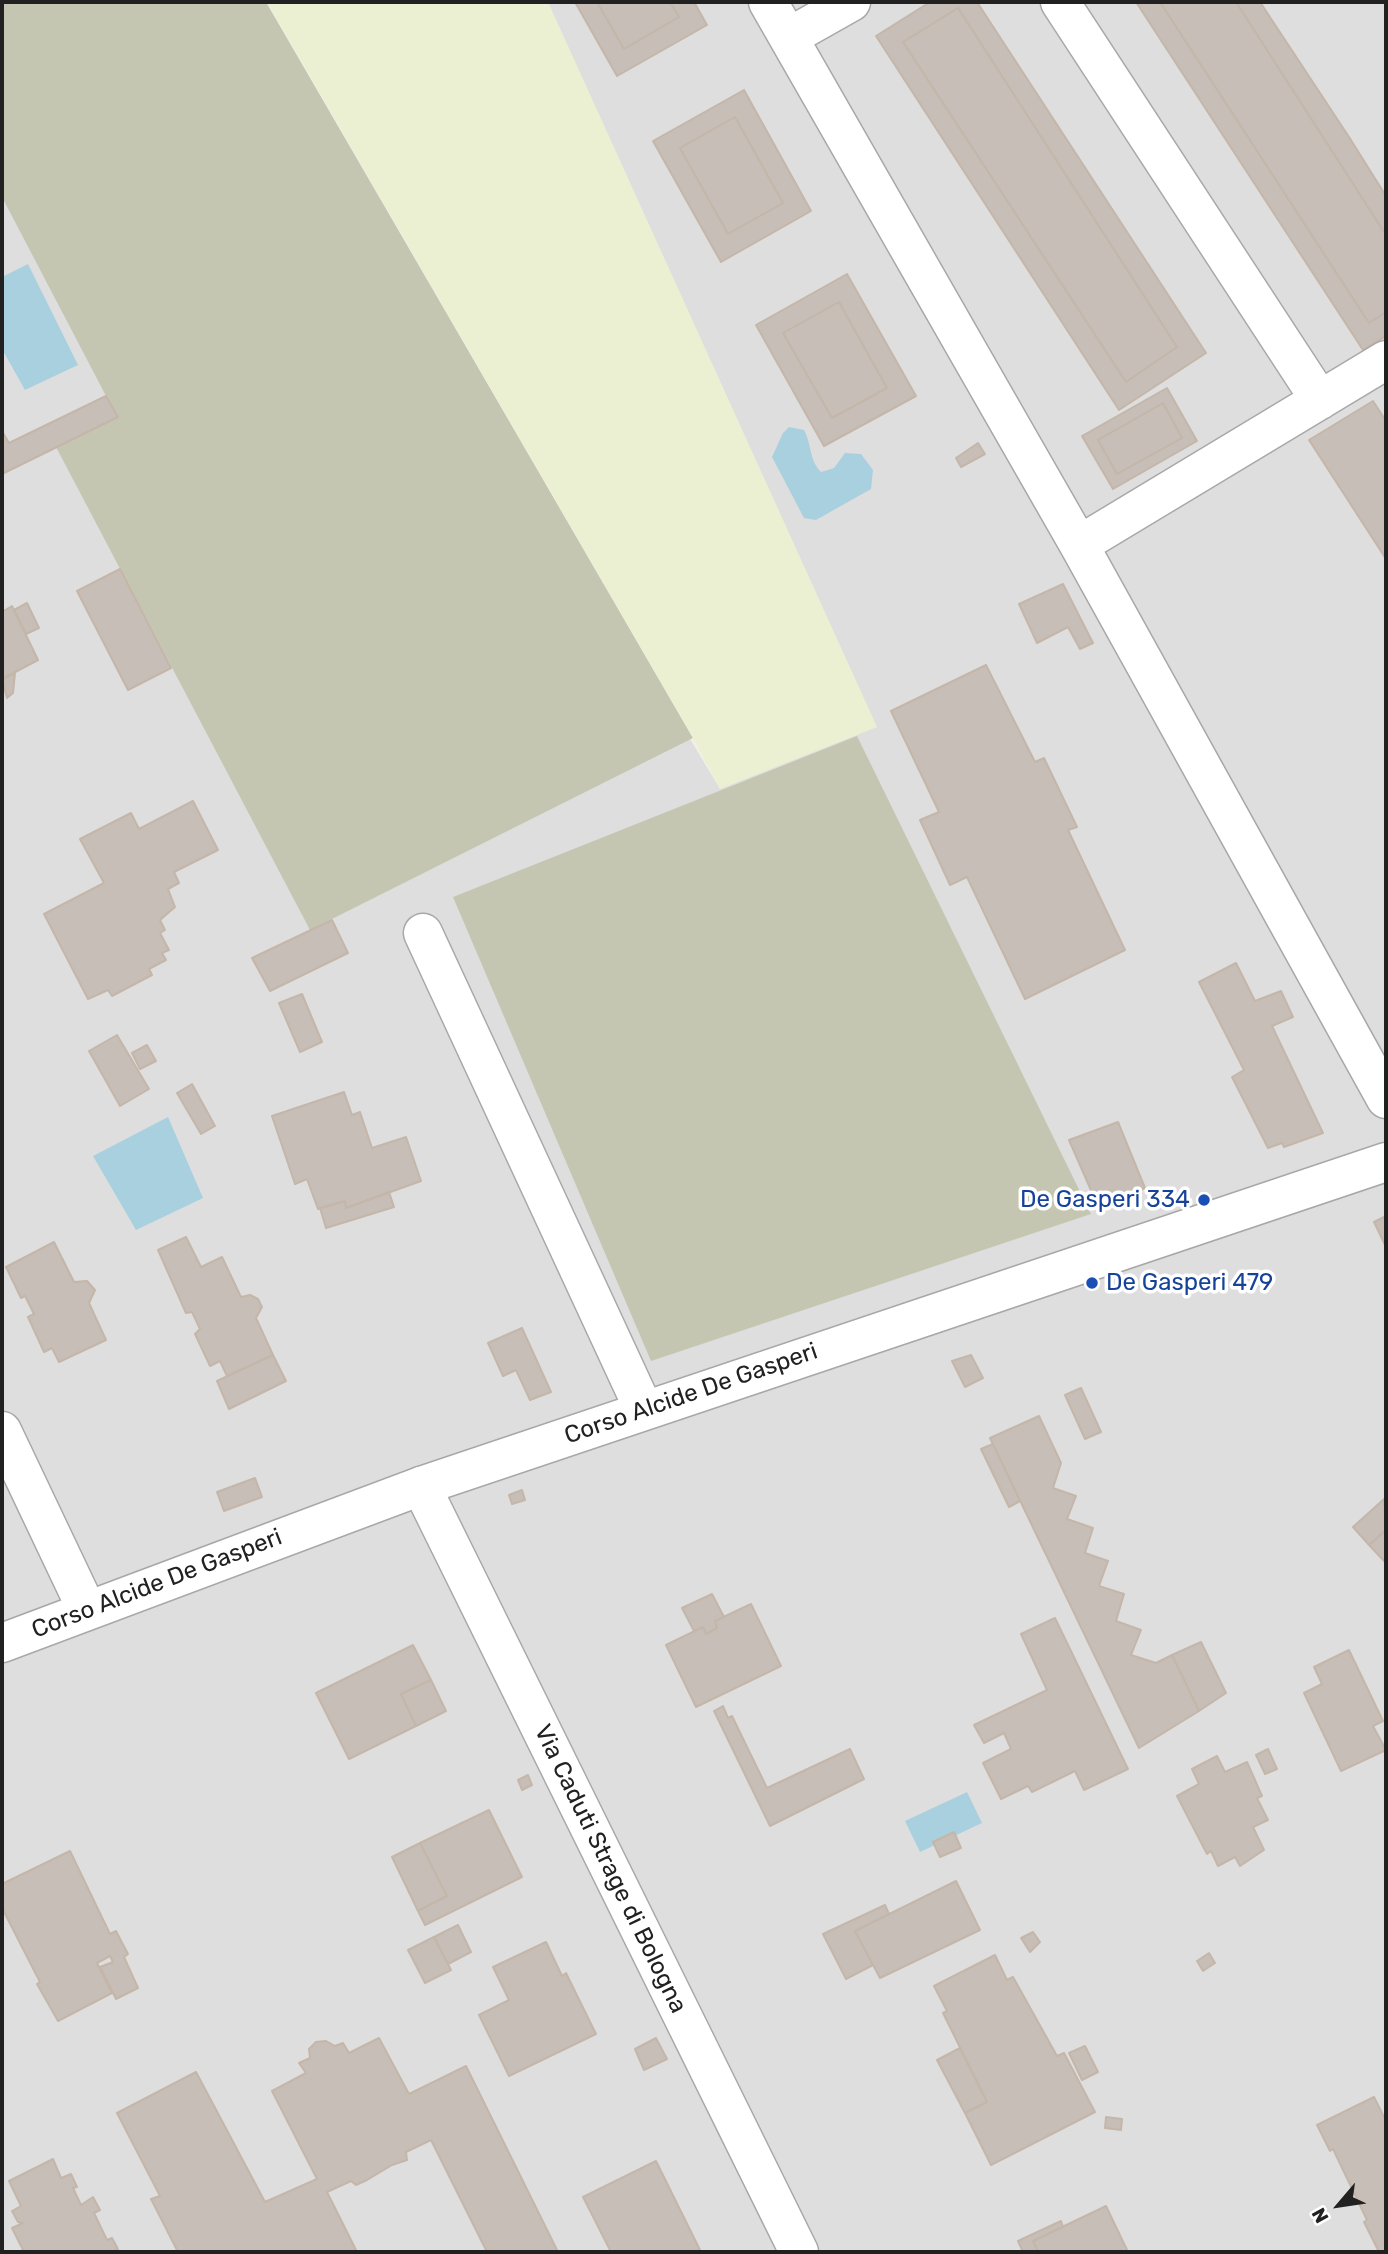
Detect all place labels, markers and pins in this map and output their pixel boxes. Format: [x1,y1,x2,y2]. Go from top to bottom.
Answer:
place label: De Gasperi 334 [1020,1186,1190,1214]
marker: De Gasperi 334 [1196,1192,1212,1208]
place label: De Gasperi 479 [1106,1269,1273,1297]
marker: De Gasperi 479 [1084,1275,1100,1291]

